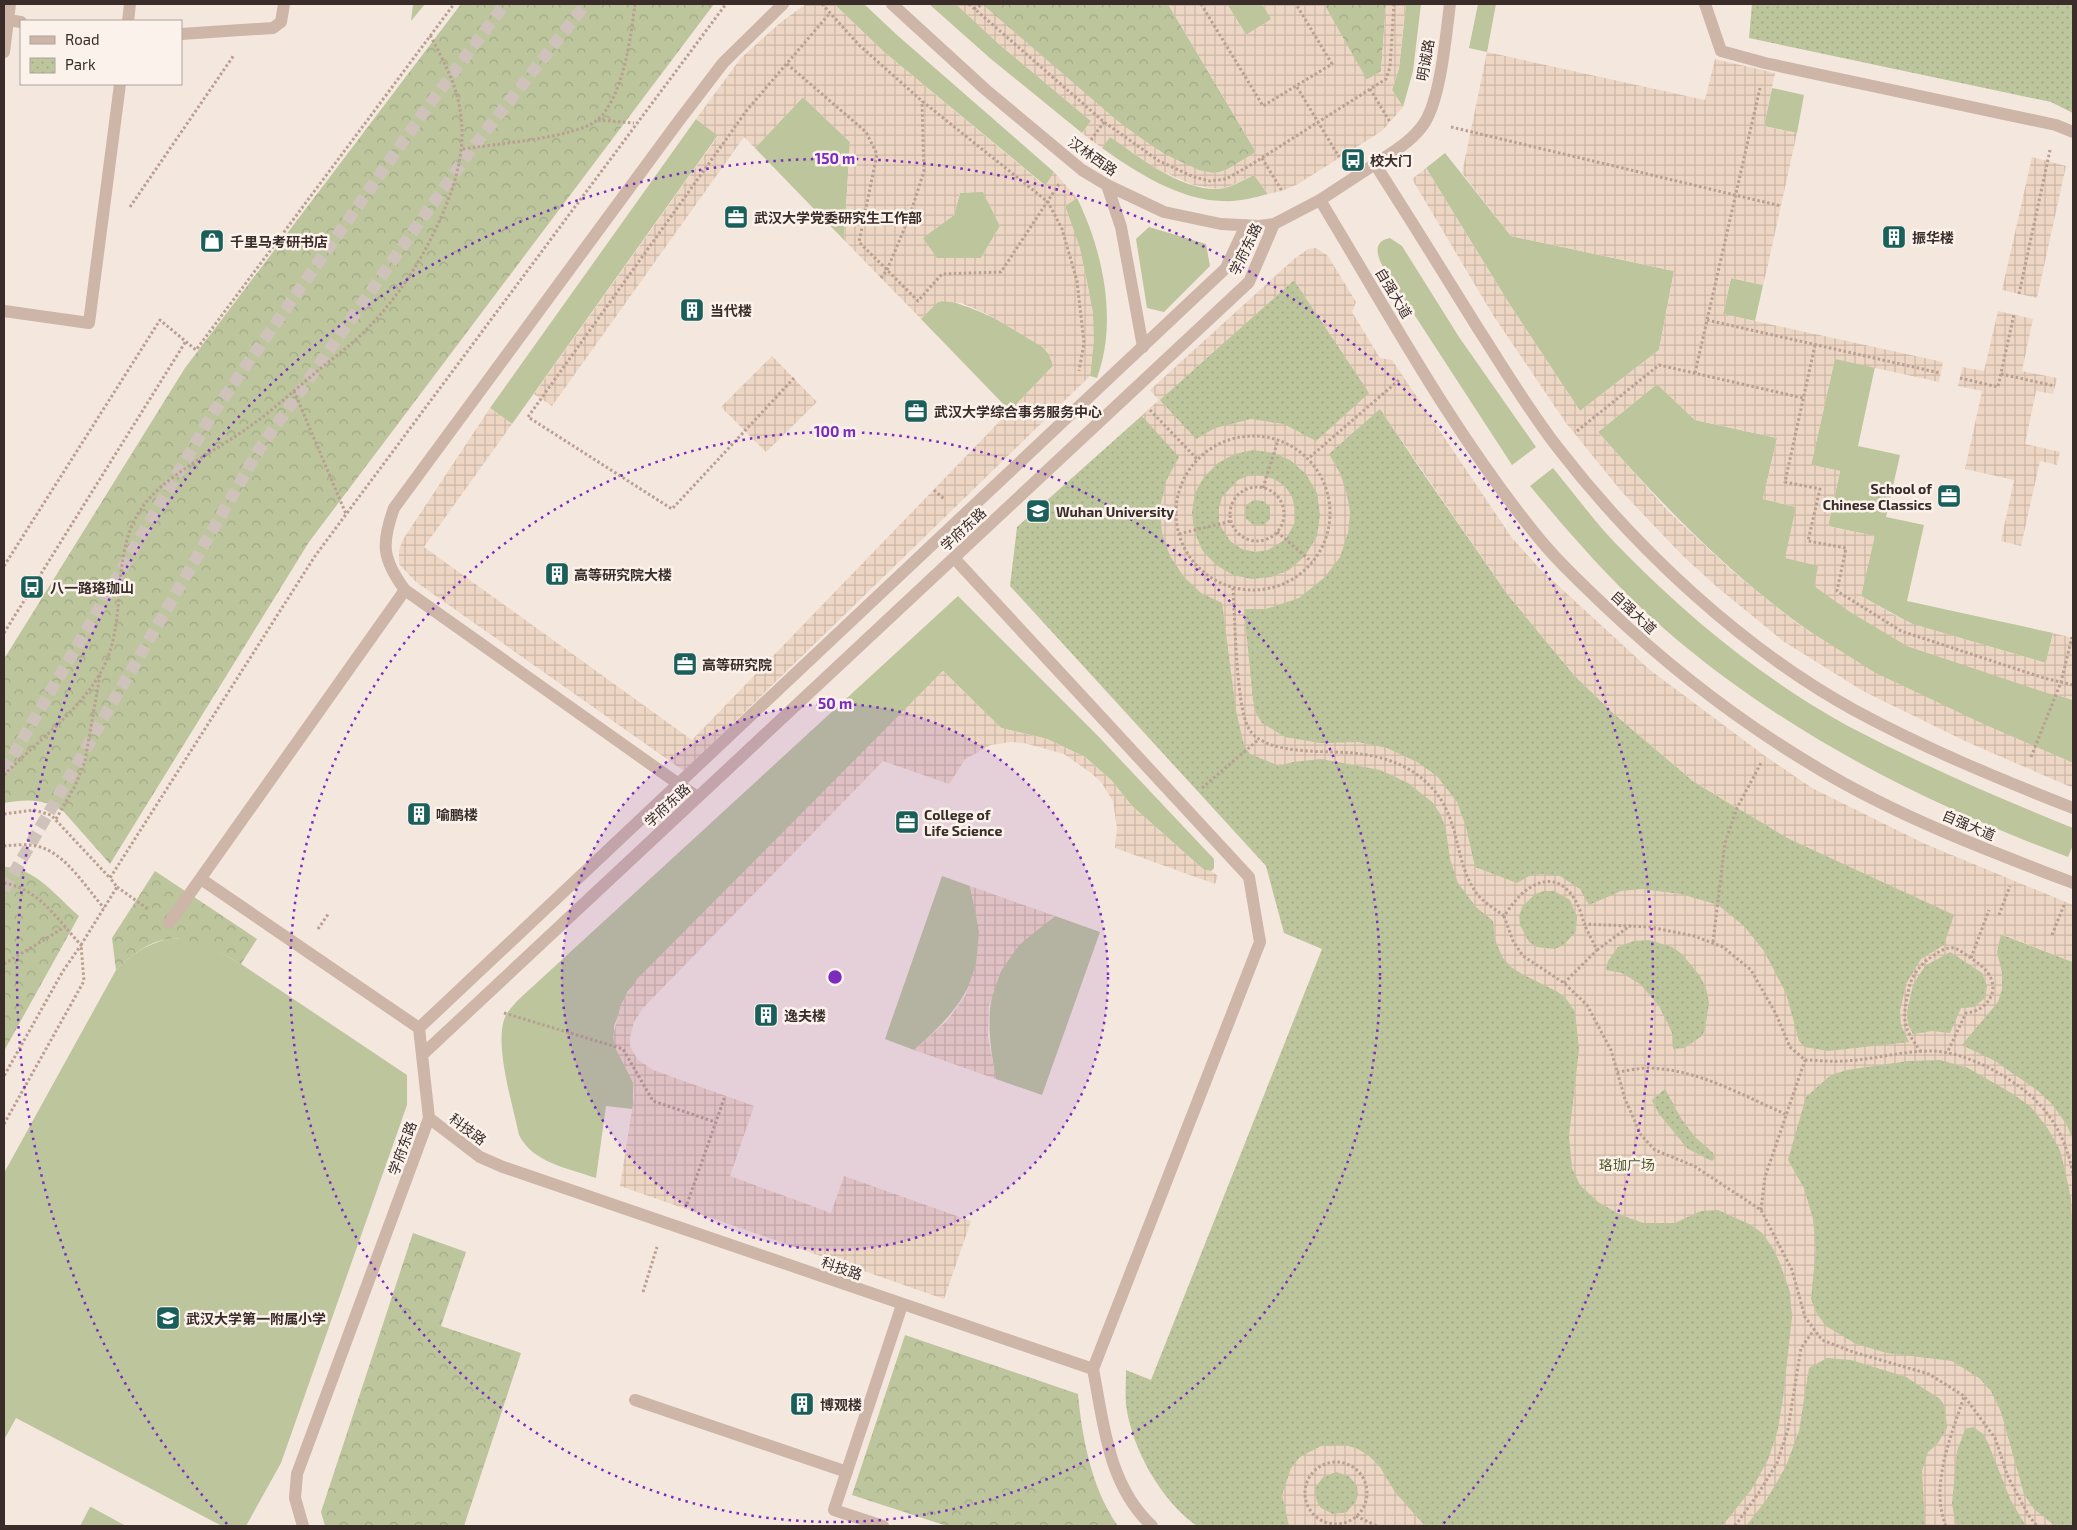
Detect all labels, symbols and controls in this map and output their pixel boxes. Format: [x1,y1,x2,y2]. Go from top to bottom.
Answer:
legend [20,20,182,85]
text: Road [65,30,100,48]
street label: 明诚路 [1413,38,1437,82]
text: Park [65,55,96,73]
street label: 汉林西路 [1065,133,1121,179]
bus stop icon: 校大门 [1340,147,1366,173]
text: 150 m [815,149,855,167]
place label: 校大门 [1370,152,1412,169]
office icon: 武汉大学党委研究生工作部 [723,204,749,230]
place label: 武汉大学党委研究生工作部 [754,209,922,226]
street label: 学府东路 [1225,220,1265,278]
building icon: 振华楼 [1881,224,1907,250]
shop icon: 千里马考研书店 [199,228,225,254]
place label: 振华楼 [1912,229,1954,246]
place label: 千里马考研书店 [230,233,328,250]
street label: 自强大道 [1372,265,1416,321]
building icon: 当代楼 [679,297,705,323]
place label: 当代楼 [710,302,752,319]
office icon: 武汉大学综合事务服务中心 [903,398,929,424]
place label: 武汉大学综合事务服务中心 [934,403,1102,420]
text: 100 m [814,422,856,440]
place label: School of Chinese Classics [1823,480,1932,513]
office icon: School of Chinese Classics [1936,483,1962,509]
school or university icon: Wuhan University [1025,498,1051,524]
place label: Wuhan University [1056,503,1174,520]
street label: 学府东路 [937,504,989,554]
building icon: 高等研究院大楼 [544,561,570,587]
place label: 高等研究院大楼 [574,566,672,583]
bus stop icon: 八一路珞珈山 [19,574,45,600]
place label: 八一路珞珈山 [50,579,134,596]
street label: 自强大道 [1608,587,1660,637]
office icon: 高等研究院 [672,651,698,677]
place label: 高等研究院 [702,656,772,673]
text: 50 m [818,694,852,712]
street label: 学府东路 [641,780,693,830]
building icon: 喻鹏楼 [406,801,432,827]
place label: 喻鹏楼 [436,806,478,823]
place label: College of Life Science [924,806,1002,839]
street label: 自强大道 [1940,806,1998,844]
office icon: College of Life Science [894,809,920,835]
centre of rings [826,968,844,986]
building icon: 逸夫楼 [753,1002,779,1028]
place label: 逸夫楼 [784,1007,826,1024]
street label: 科技路 [446,1110,490,1148]
street label: 学府东路 [384,1119,420,1177]
park label: 珞珈广场 [1599,1156,1655,1173]
street label: 科技路 [819,1253,865,1283]
school or university icon: 武汉大学第一附属小学 [155,1305,181,1331]
place label: 武汉大学第一附属小学 [186,1310,326,1327]
building icon: 博观楼 [789,1391,815,1417]
place label: 博观楼 [820,1396,862,1413]

